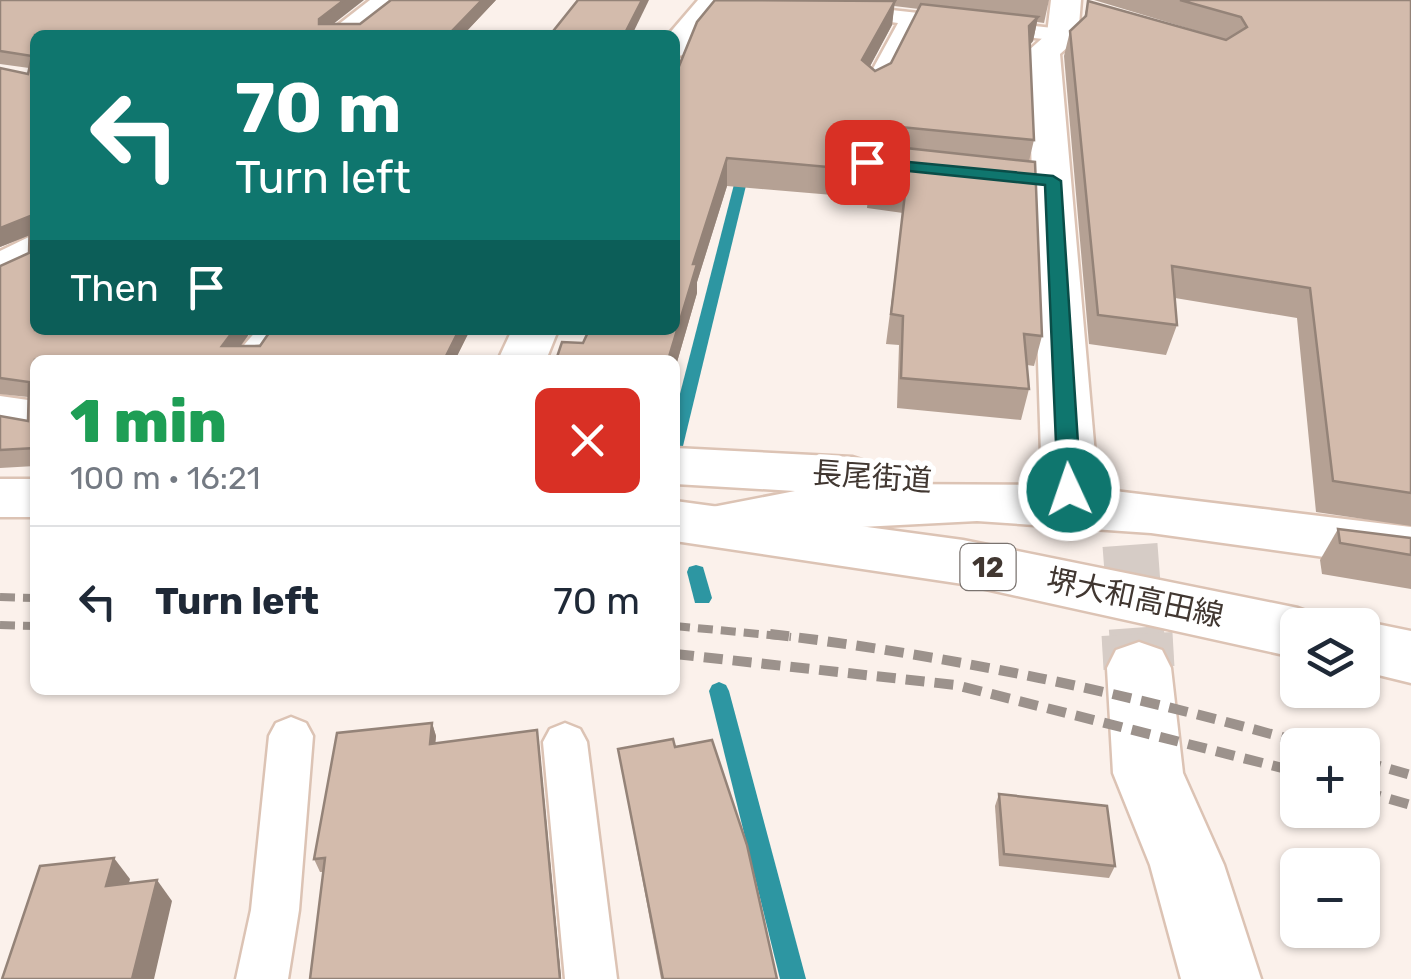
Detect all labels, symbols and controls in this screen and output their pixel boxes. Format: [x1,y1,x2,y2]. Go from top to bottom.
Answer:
text: 70 m [235,67,402,150]
icon: left [70,70,200,200]
pin [825,120,910,205]
icon: arrive [840,135,895,190]
text: Turn left [235,151,411,204]
icon: arrive [179,260,234,315]
text: Then [70,265,159,311]
text: 1 min [70,386,227,457]
button: close [535,388,640,493]
position arrow [1017,438,1121,542]
street label: 長尾街道 [811,455,933,499]
text: 100 m · 16:21 [70,459,261,497]
road number: 12 [960,544,1016,590]
street label: 堺大和高田線 [1043,562,1227,634]
icon: left [70,574,125,629]
text: Turn left [155,578,319,624]
text: 70 m [553,578,640,624]
map controls [1280,608,1380,948]
button: layers [1280,608,1380,708]
button: + [1280,728,1380,828]
button: − [1280,848,1380,948]

